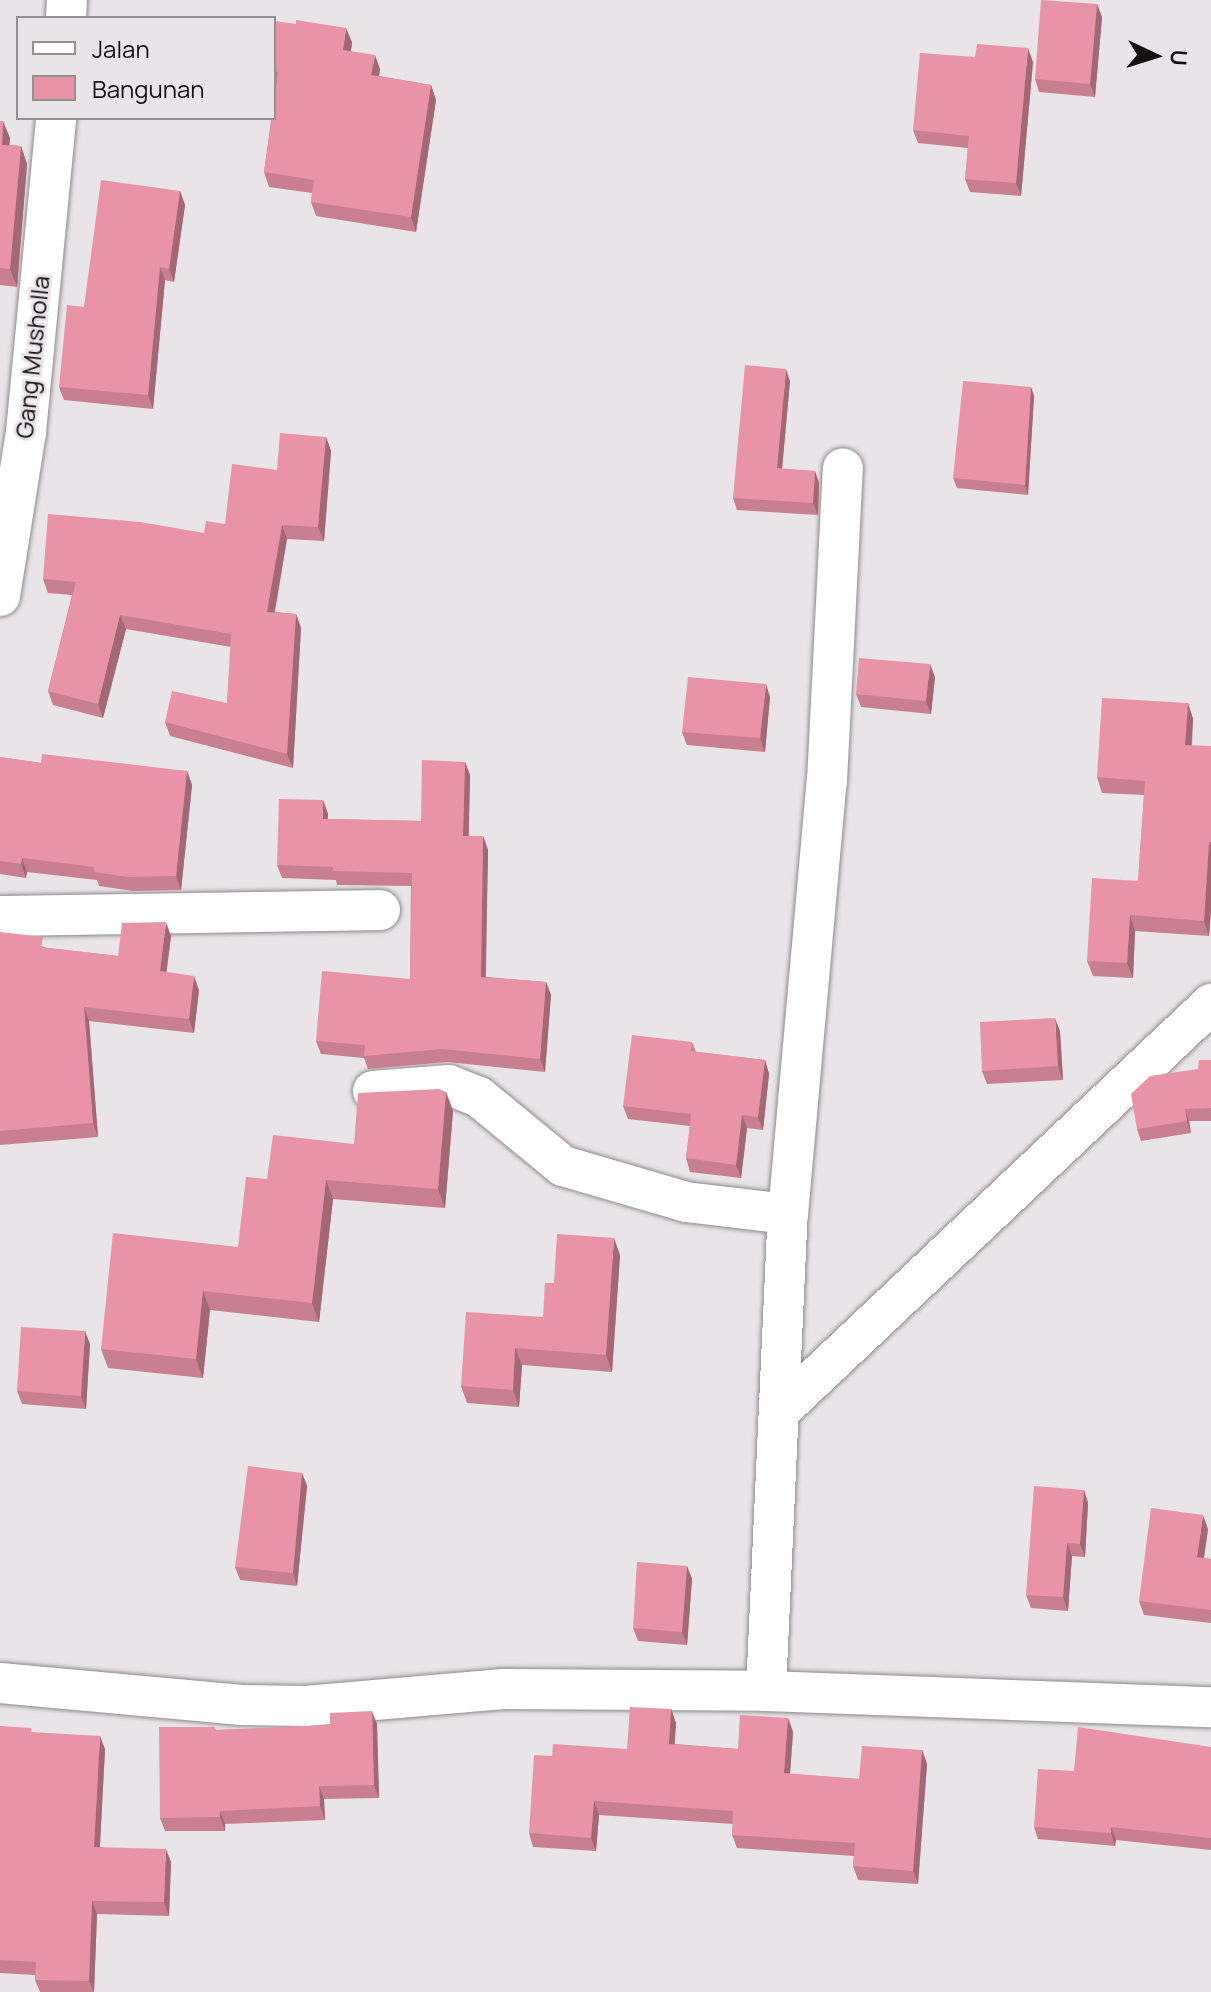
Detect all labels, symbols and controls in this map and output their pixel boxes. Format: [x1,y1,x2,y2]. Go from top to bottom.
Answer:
legend [16,16,276,120]
north arrow [1115,16,1195,96]
text: Jalan [92,32,150,65]
text: U [1163,49,1194,67]
text: Bangunan [92,72,205,105]
street label: Gang Musholla [9,274,55,440]

